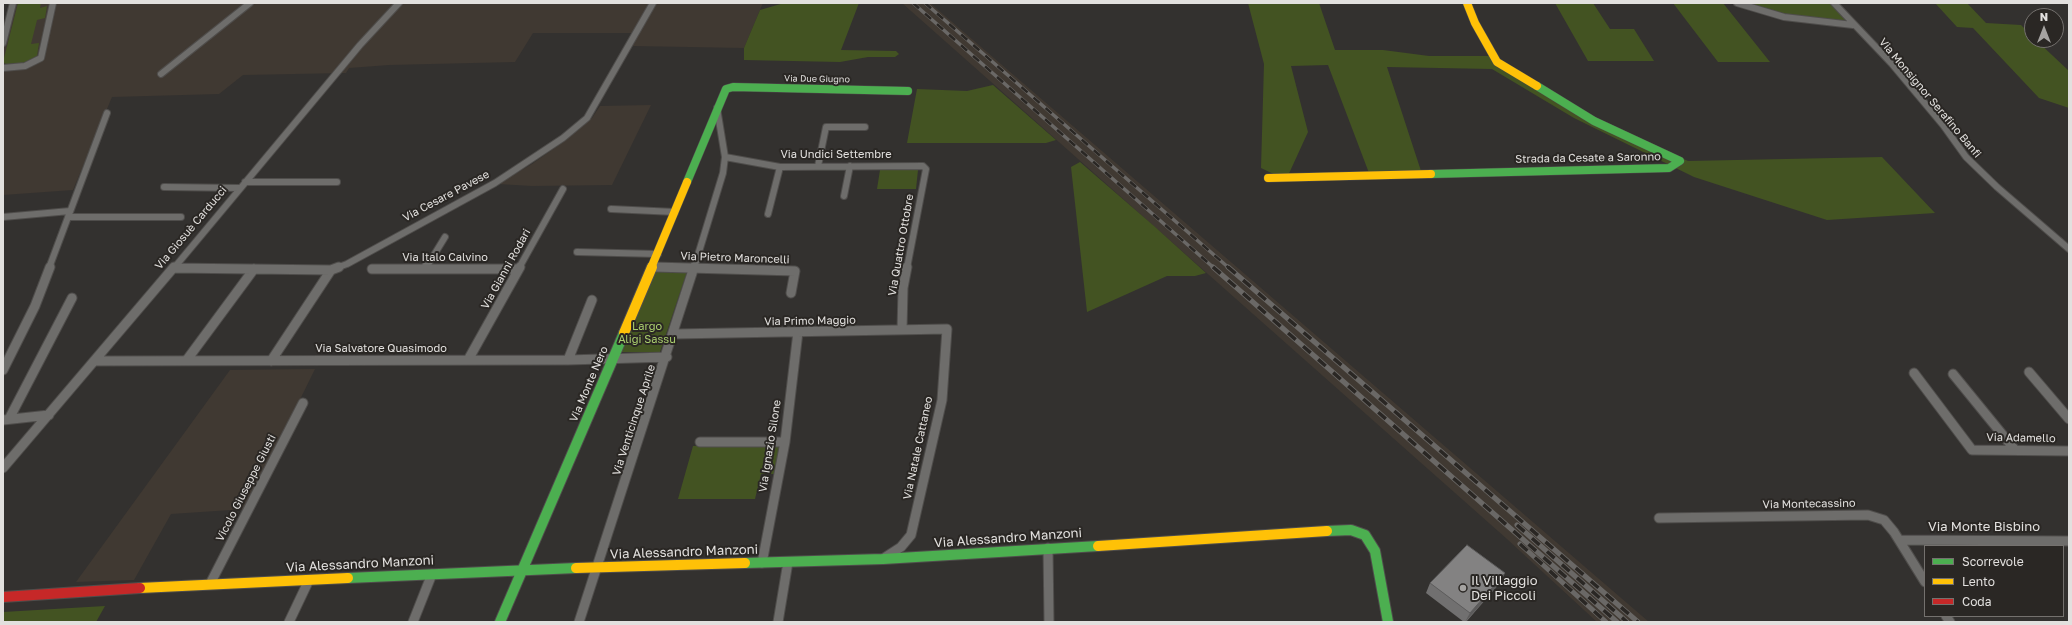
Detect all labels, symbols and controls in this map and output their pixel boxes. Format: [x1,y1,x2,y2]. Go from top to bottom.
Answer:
north arrow [2024,8,2064,48]
text: N [2040,10,2048,23]
street label: Via Monsignor Serafino Banfi [1876,35,1984,161]
street label: Via Due Giugno [784,73,850,85]
street label: Via Undici Settembre [780,148,892,162]
street label: Strada da Cesate a Saronno [1515,150,1661,166]
street label: Via Cesare Pavese [400,168,492,224]
street label: Via Giosuè Carducci [152,184,230,272]
street label: Via Quattro Ottobre [886,193,916,297]
street label: Via Gianni Rodari [479,227,533,311]
street label: Via Pietro Maroncelli [680,249,790,267]
street label: Via Italo Calvino [402,251,488,265]
street label: Via Primo Maggio [764,314,856,328]
park label: Largo Aligi Sassu [618,320,676,346]
street label: Via Salvatore Quasimodo [315,342,447,356]
street label: Via Monte Nero [567,344,611,424]
street label: Via Venticinque Aprile [610,363,658,477]
street label: Via Natale Cattaneo [901,395,935,501]
street label: Via Ignazio Silone [756,399,784,493]
street label: Via Adamello [1986,431,2056,445]
street label: Vicolo Giuseppe Giusti [213,432,279,544]
street label: Via Montecassino [1762,497,1856,511]
street label: Via Monte Bisbino [1928,519,2040,535]
street label: Via Alessandro Manzoni [933,525,1083,551]
street label: Via Alessandro Manzoni [610,542,758,562]
legend [1924,545,2064,617]
street label: Via Alessandro Manzoni [286,552,434,576]
text: Scorrevole [1962,554,2024,569]
place label: Il Villaggio Dei Piccoli [1471,573,1538,604]
text: Lento [1962,574,1995,589]
marker: Il Villaggio Dei Piccoli [1458,583,1468,593]
text: Coda [1962,594,1992,609]

